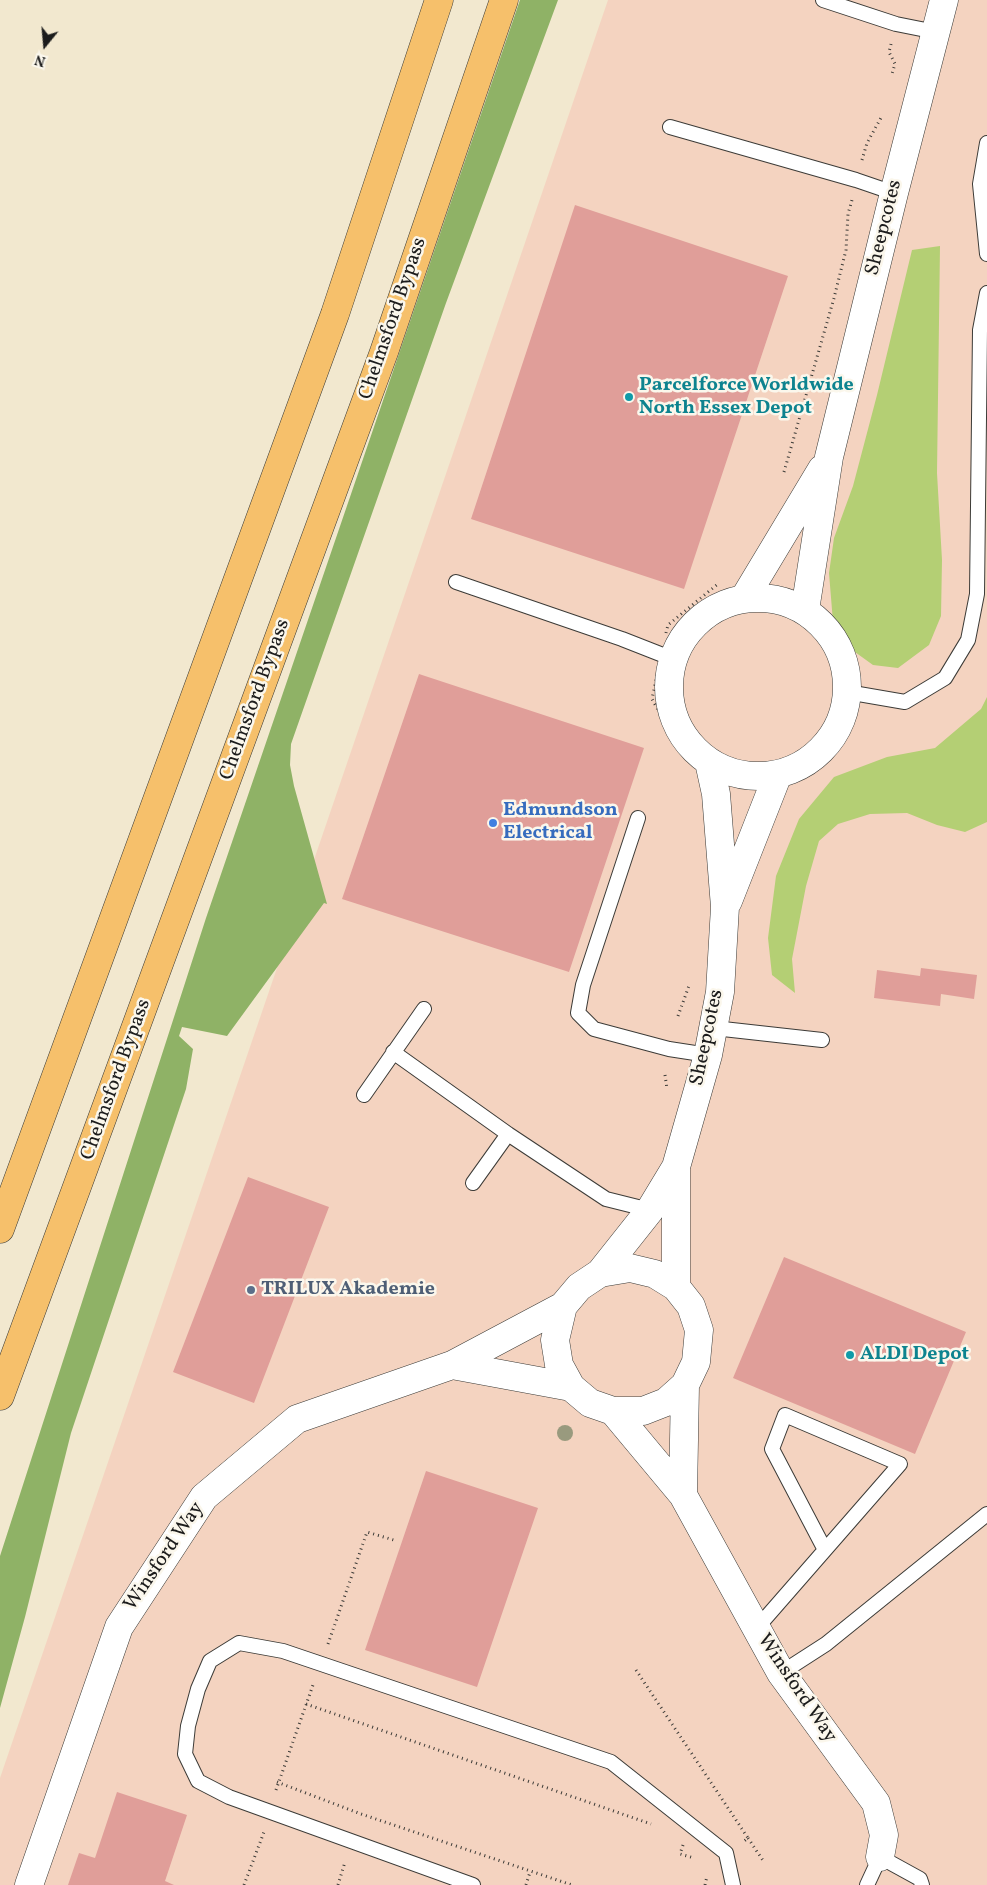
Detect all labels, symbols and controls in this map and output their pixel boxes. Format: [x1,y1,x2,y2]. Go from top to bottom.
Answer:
north arrow [20,20,70,70]
text: N [33,49,48,70]
street label: Sheepcotes [862,178,908,278]
street label: Chelmsford Bypass [355,235,433,403]
place label: Parcelforce Worldwide North Essex Depot [639,374,854,421]
marker: Parcelforce Worldwide North Essex Depot [623,391,635,403]
street label: Chelmsford Bypass [216,616,296,784]
place label: Edmundson Electrical [503,799,618,846]
marker: Edmundson Electrical [487,817,499,829]
street label: Sheepcotes [686,988,730,1088]
street label: Chelmsford Bypass [77,996,157,1164]
place label: TRILUX Akademie [261,1278,435,1302]
marker: TRILUX Akademie [245,1284,257,1296]
place label: ALDI Depot [860,1343,969,1367]
marker: ALDI Depot [844,1349,856,1361]
street label: Winsford Way [120,1498,210,1616]
street label: Winsford Way [751,1630,841,1748]

